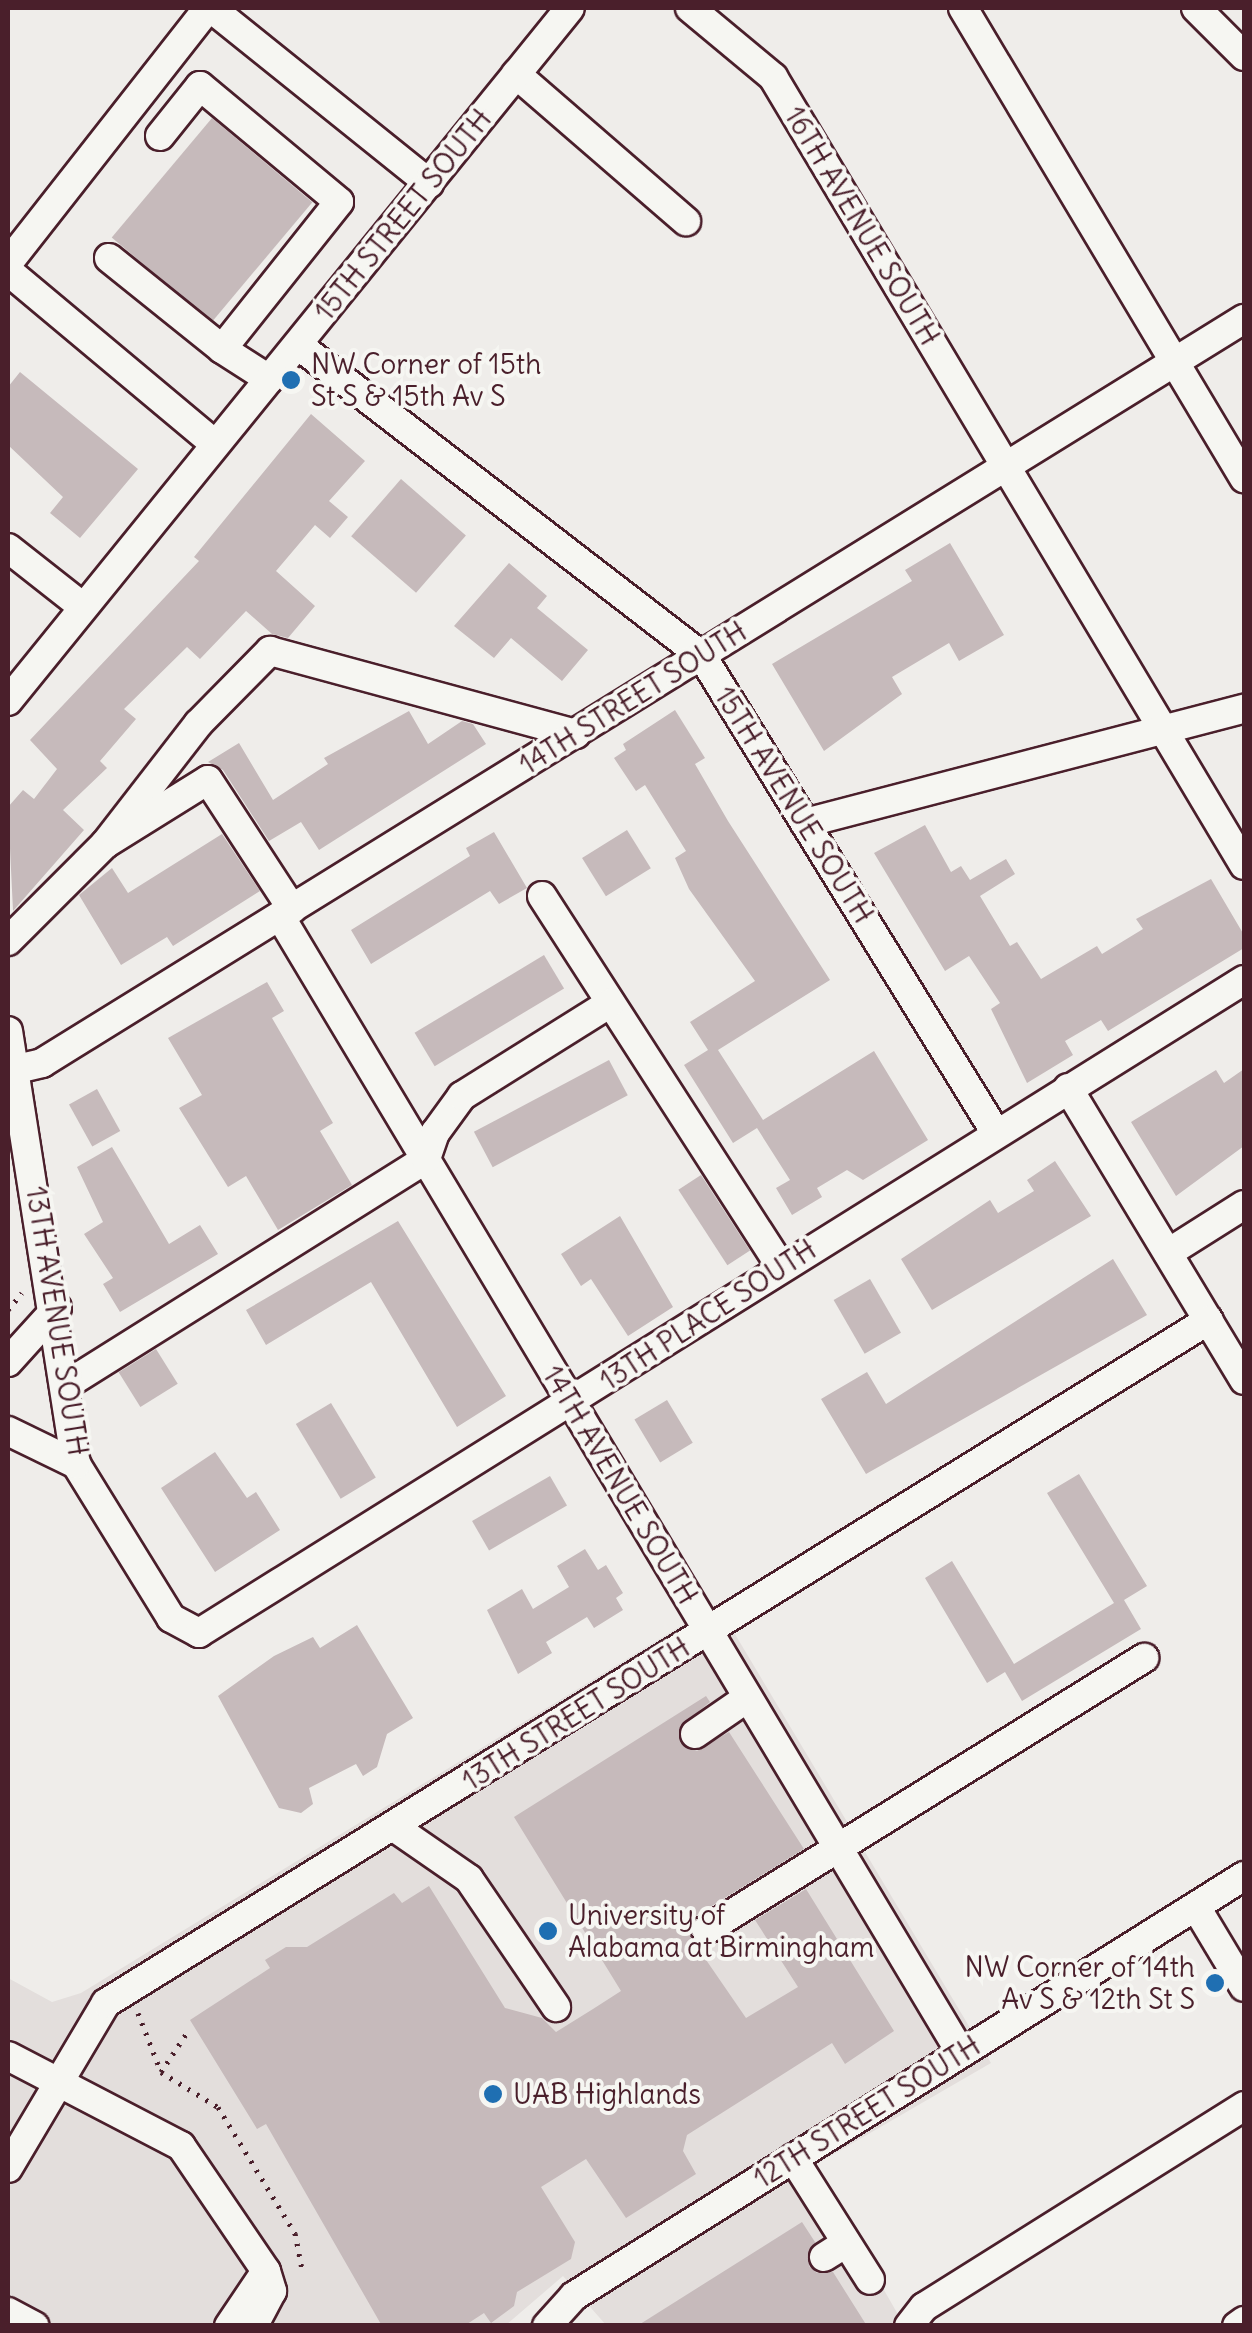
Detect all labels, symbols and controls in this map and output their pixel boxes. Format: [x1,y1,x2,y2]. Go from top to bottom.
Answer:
street label: 16TH AVENUE SOUTH [777,101,947,351]
street label: 15TH STREET SOUTH [308,103,498,327]
place label: NW Corner of 15th St S & 15th Av S [311,347,541,413]
marker: NW Corner of 15th St S & 15th Av S [280,369,302,391]
street label: 14TH STREET SOUTH [513,614,753,782]
street label: 15TH AVENUE SOUTH [708,681,880,929]
street label: 13TH AVENUE SOUTH [19,1184,95,1458]
street label: 13TH PLACE SOUTH [594,1233,822,1397]
street label: 14TH AVENUE SOUTH [536,1360,704,1610]
street label: 13TH STREET SOUTH [456,1630,696,1798]
place label: University of Alabama at Birmingham [568,1898,874,1964]
marker: University of Alabama at Birmingham [537,1920,559,1942]
place label: NW Corner of 14th Av S & 12th St S [965,1950,1195,2016]
marker: NW Corner of 14th Av S & 12th St S [1204,1972,1226,1994]
street label: 12TH STREET SOUTH [748,2029,986,2195]
place label: UAB Highlands [513,2077,701,2111]
marker: UAB Highlands [482,2083,504,2105]

